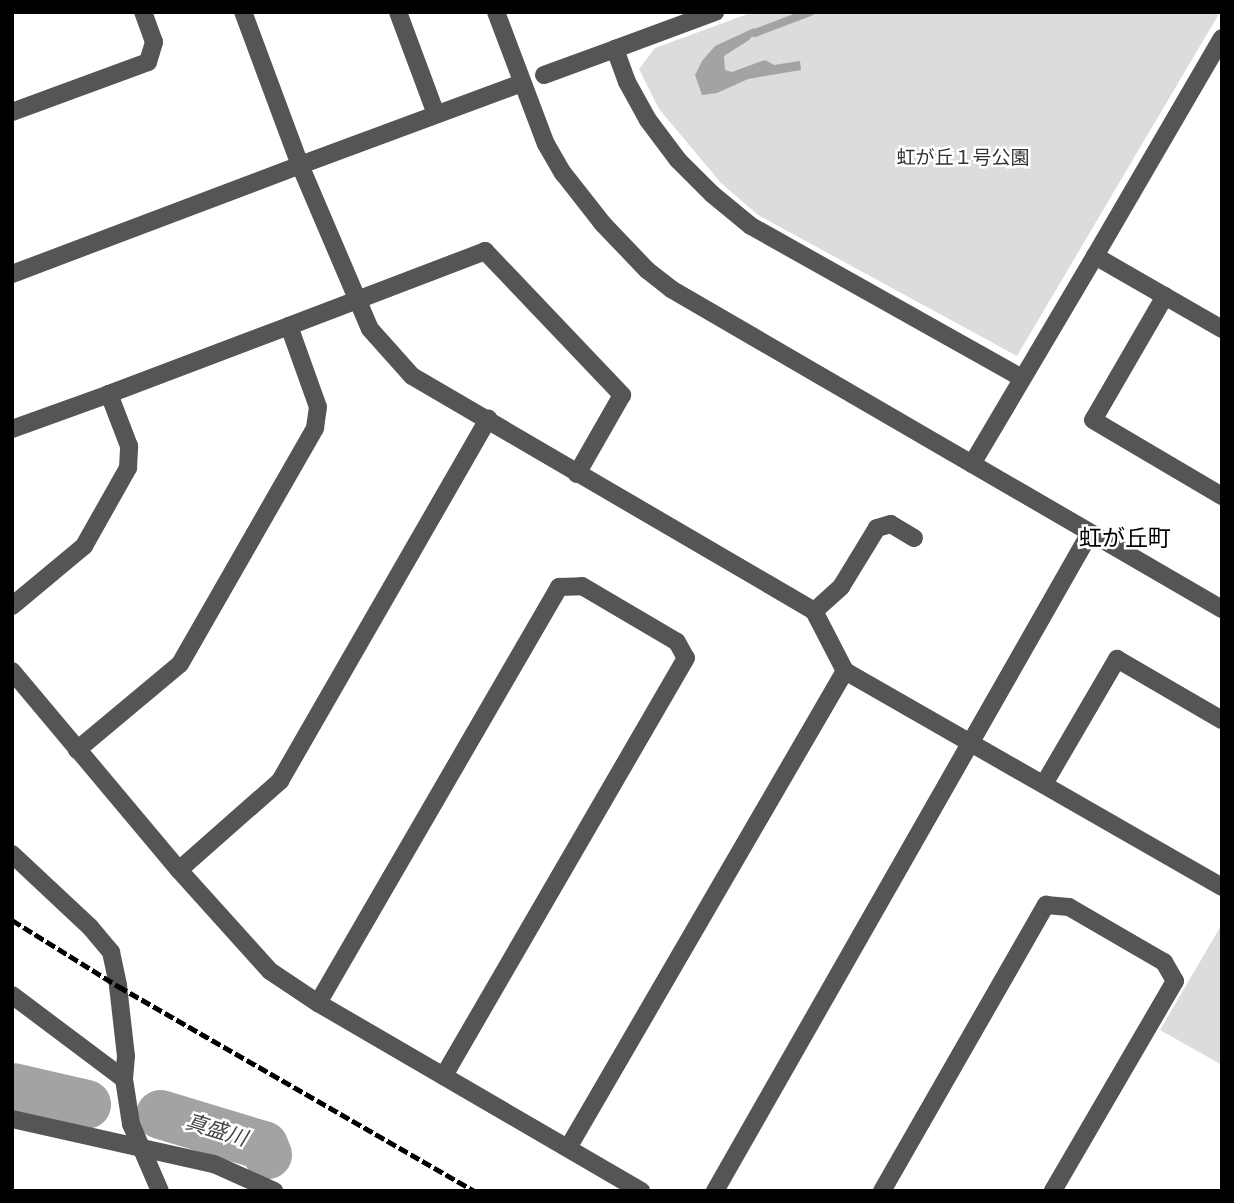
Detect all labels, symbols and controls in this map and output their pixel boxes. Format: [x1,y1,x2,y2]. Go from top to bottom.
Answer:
park label: 虹が丘１号公園 [897,148,1029,170]
district label: 虹が丘町 [1079,525,1171,553]
water label: 真盛川 [182,1110,250,1152]

